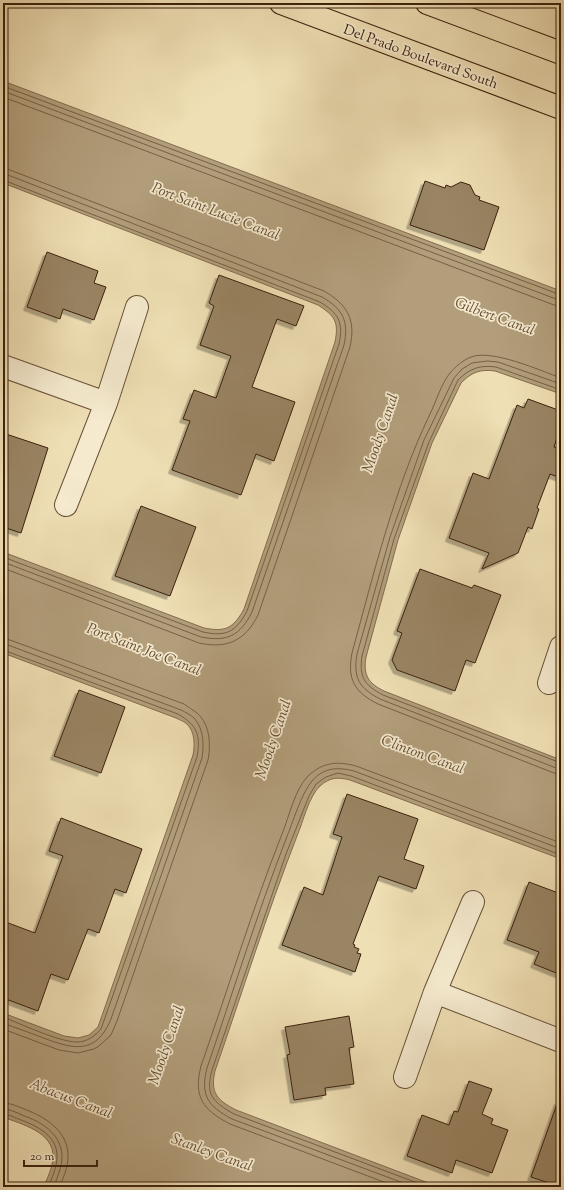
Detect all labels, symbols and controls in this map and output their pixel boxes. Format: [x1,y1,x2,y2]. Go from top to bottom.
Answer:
street label: Del Prado Boulevard South [340,21,501,95]
water label: Port Saint Lucie Canal [148,178,283,247]
water label: Gilbert Canal [452,293,538,342]
water label: Moody Canal [358,391,405,476]
water label: Port Saint Joe Canal [83,619,204,682]
water label: Moody Canal [251,697,298,782]
water label: Clinton Canal [378,731,467,780]
water label: Moody Canal [144,1003,191,1088]
water label: Abacus Canal [26,1074,115,1125]
water label: Stanley Canal [168,1129,255,1178]
scale bar [24,1142,97,1168]
text: 20 m [30,1148,55,1166]

